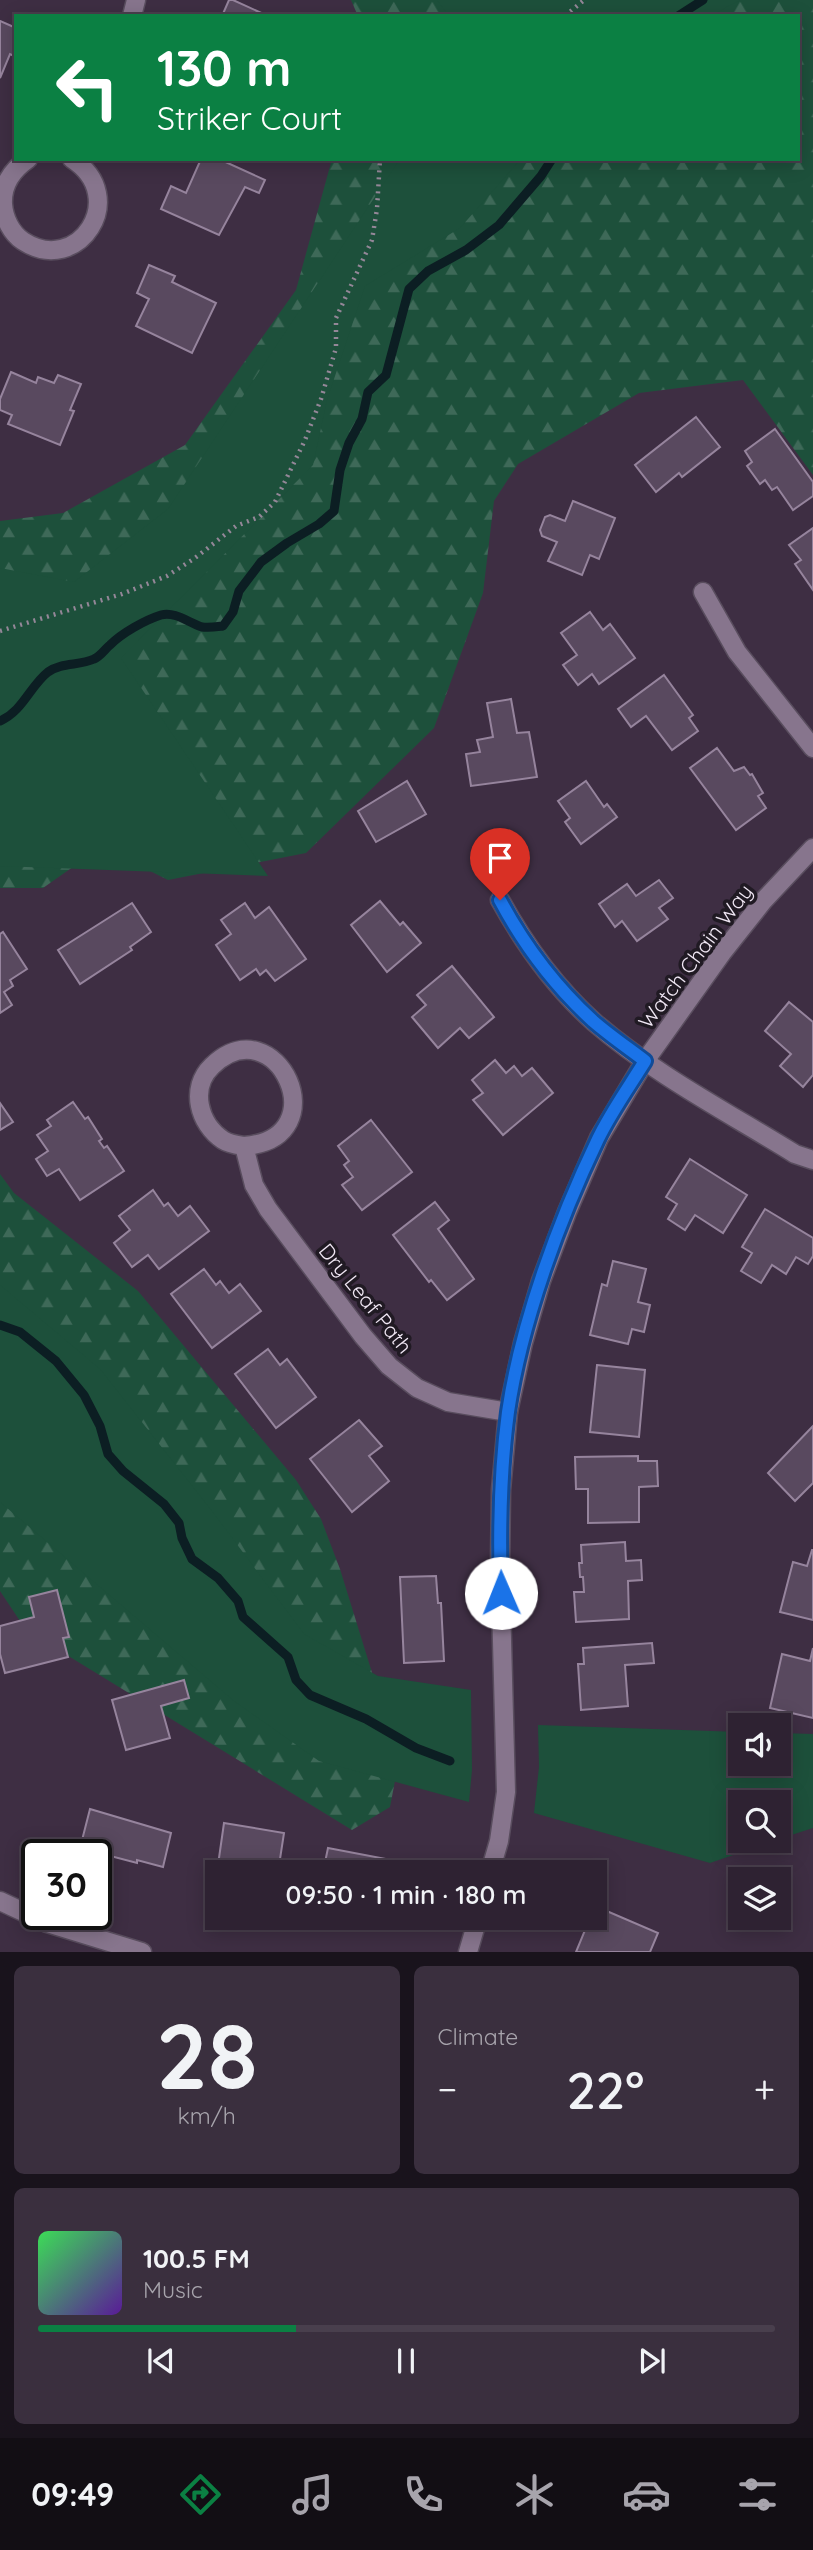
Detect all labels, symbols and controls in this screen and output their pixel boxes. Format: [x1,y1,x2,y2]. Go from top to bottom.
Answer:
text: 130 m [157,37,291,98]
icon: left [42,42,133,133]
text: Striker Court [157,98,342,138]
pin [470,828,530,900]
icon: arrive [481,839,519,877]
street label: Watch Chain Way [632,879,758,1033]
street label: Dry Leaf Path [314,1238,418,1358]
position arrow [464,1556,538,1630]
map controls [728,1713,791,1930]
button: sound [728,1713,791,1776]
button: search [728,1790,791,1853]
speed limit sign: 30 [21,1839,112,1930]
button: layers [728,1867,791,1930]
text: 09:50 · 1 min · 180 m [286,1878,526,1911]
text: 28 [156,1998,258,2112]
text: Climate [438,2022,518,2051]
text: 22° [566,2057,644,2122]
text: − [438,2065,457,2113]
text: + [754,2065,775,2113]
text: km/h [178,2101,236,2130]
text: 100.5 FM [143,2242,250,2275]
text: Music [143,2275,203,2304]
icon: previous [142,2342,180,2380]
icon: pause [387,2342,425,2380]
icon: next [633,2342,671,2380]
icon: directions [176,2470,225,2519]
icon: music [288,2470,337,2519]
icon: phone [399,2470,448,2519]
icon: climate [510,2470,559,2519]
icon: car [622,2470,671,2519]
icon: filters [733,2470,782,2519]
text: 09:49 [31,2474,114,2514]

